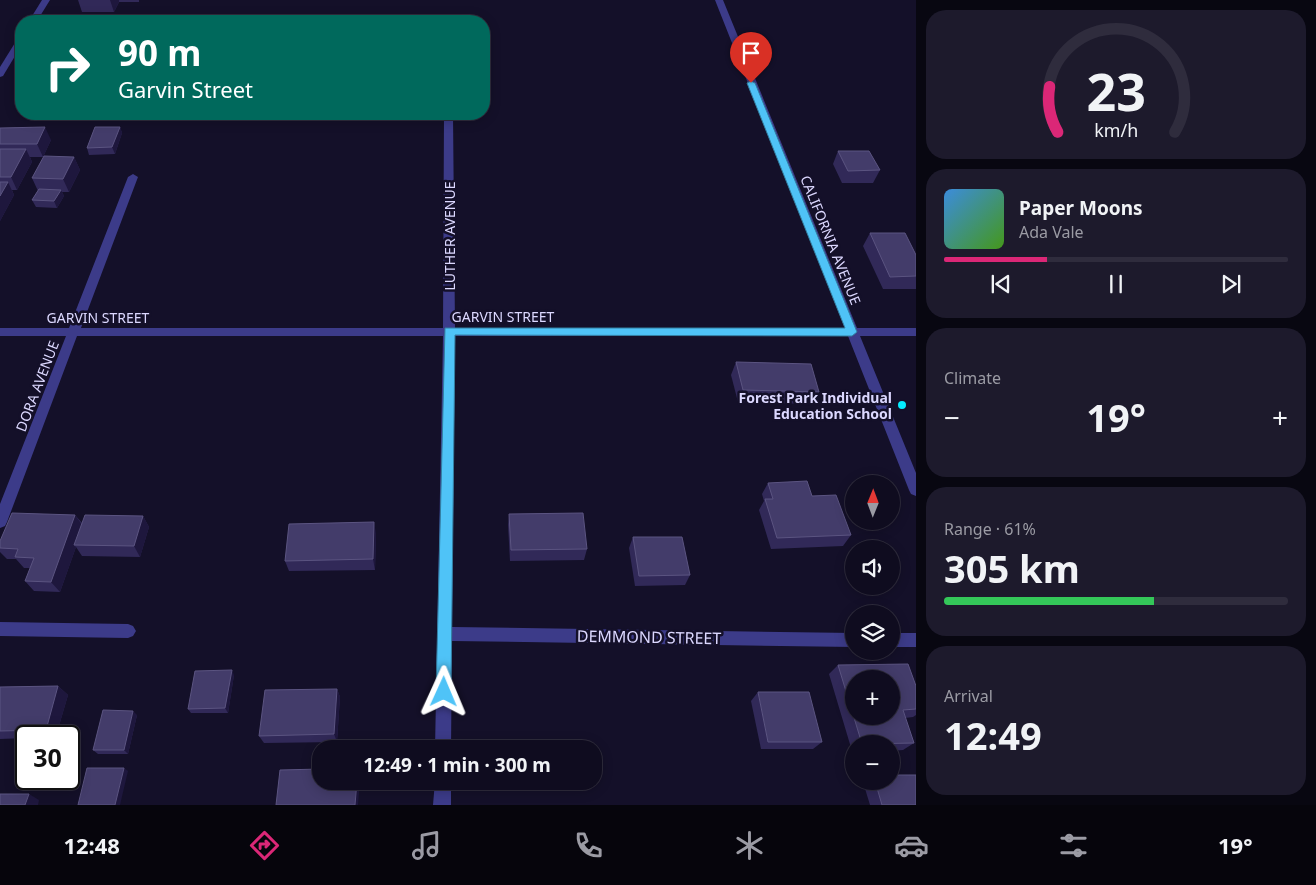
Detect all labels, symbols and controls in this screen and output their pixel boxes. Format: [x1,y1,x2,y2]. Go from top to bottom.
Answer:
text: 90 m [118,29,201,76]
pin [730,32,772,83]
icon: right [35,35,100,100]
icon: arrive [737,39,765,67]
text: 23 [1086,55,1146,126]
text: Garvin Street [118,74,253,104]
text: km/h [1094,118,1138,142]
street label: CALIFORNIA AVENUE [796,172,866,308]
street label: LUTHER AVENUE [440,182,459,290]
text: Paper Moons [1019,195,1143,221]
text: Ada Vale [1019,221,1084,243]
icon: previous [987,270,1015,298]
icon: pause [1102,270,1130,298]
icon: next [1217,270,1245,298]
street label: GARVIN STREET [452,307,555,326]
street label: GARVIN STREET [47,308,150,327]
street label: DORA AVENUE [11,338,63,434]
text: Climate [944,367,1001,389]
place label: Forest Park Individual Education School [739,388,892,423]
text: 19° [1086,391,1146,443]
text: − [944,398,960,436]
text: + [1272,398,1288,436]
marker: Forest Park Individual Education School [896,399,908,411]
north arrow [845,475,900,530]
map controls [845,475,900,790]
text: Range · 61% [944,518,1036,540]
button: sound [845,540,900,595]
text: 305 km [944,542,1080,594]
button: layers [845,605,900,660]
street label: DEMMOND STREET [577,625,721,649]
position arrow [417,665,469,717]
button: + [845,670,900,725]
text: Arrival [944,685,993,707]
text: 12:49 [944,709,1042,761]
speed limit sign: 30 [15,725,80,790]
button: − [845,735,900,790]
text: 12:49 · 1 min · 300 m [363,752,551,778]
icon: directions [247,828,282,863]
icon: music [409,828,444,863]
icon: phone [571,828,606,863]
icon: climate [732,828,767,863]
icon: car [894,828,929,863]
icon: filters [1056,828,1091,863]
text: 12:48 [63,830,120,860]
text: 19° [1218,830,1252,860]

